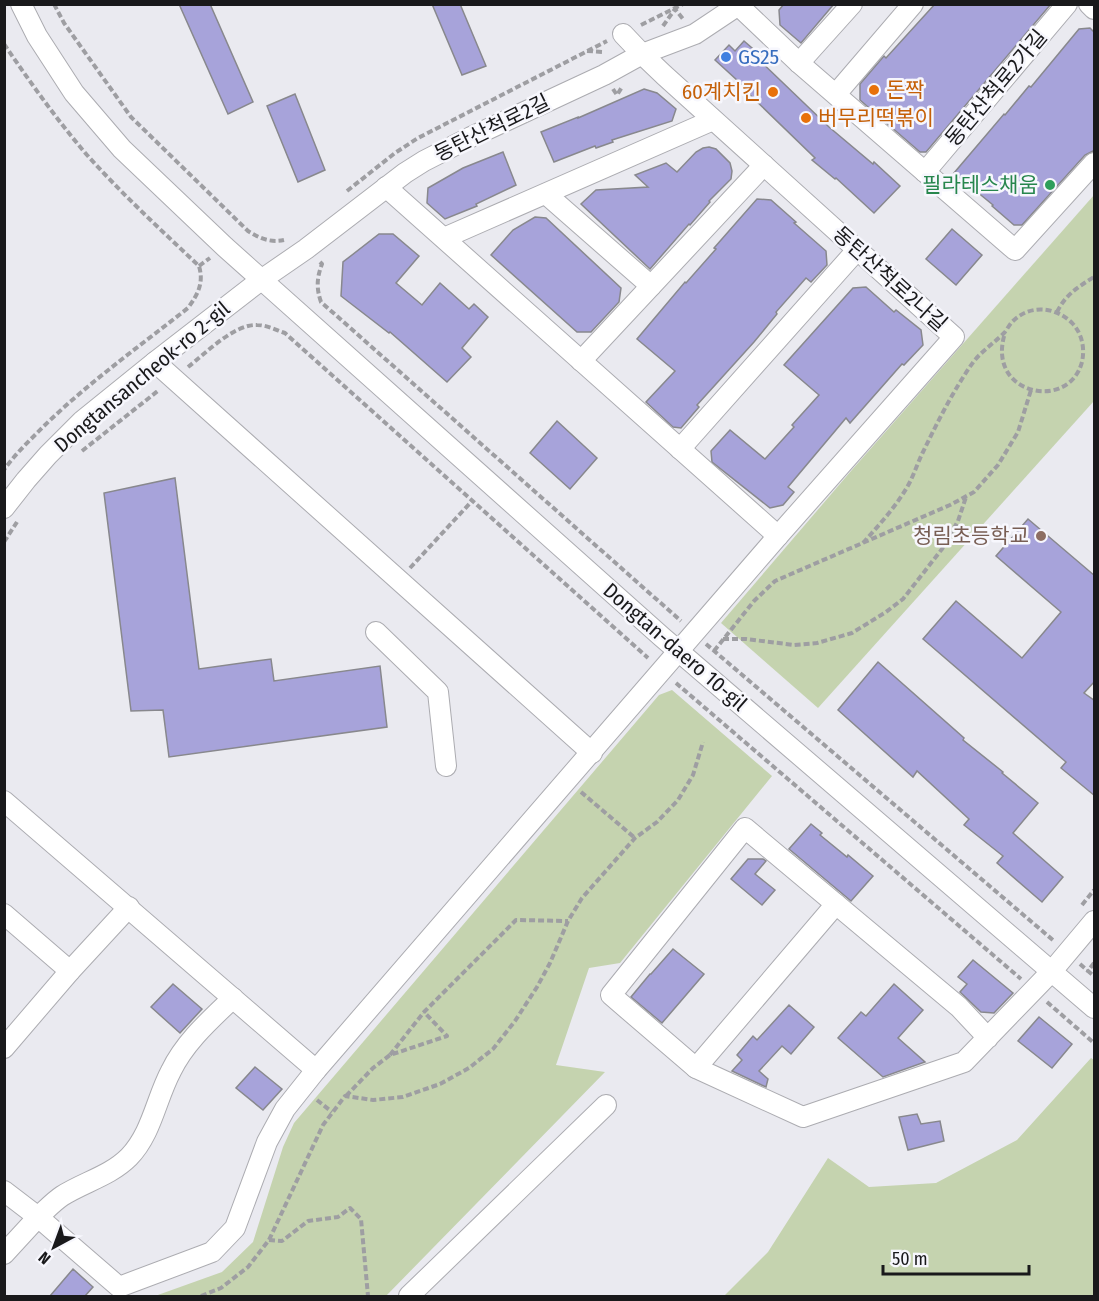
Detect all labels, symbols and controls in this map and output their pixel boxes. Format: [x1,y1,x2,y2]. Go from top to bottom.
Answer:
street label: 동탄산척로2가길 [940,24,1052,152]
place label: GS25 [738,44,779,70]
marker: GS25 [719,50,733,64]
place label: 돈짝 [886,77,925,103]
place label: 60계치킨 [682,79,761,105]
marker: 돈짝 [867,83,881,97]
marker: 60계치킨 [766,85,780,99]
street label: 동탄산척로2길 [430,89,554,167]
place label: 버무리떡볶이 [818,105,934,131]
marker: 버무리떡볶이 [799,111,813,125]
place label: 필라테스채움 [922,172,1038,198]
marker: 필라테스채움 [1043,178,1057,192]
street label: 동탄산척로2나길 [828,221,952,337]
street label: Dongtansancheok-ro 2-gil [49,296,235,458]
place label: 청림초등학교 [913,523,1029,549]
marker: 청림초등학교 [1034,529,1048,543]
street label: Dongtan-daero 10-gil [598,577,753,717]
north arrow [24,1217,84,1277]
scale bar [883,1238,1028,1276]
text: N [35,1248,54,1268]
text: 50 m [892,1248,928,1270]

